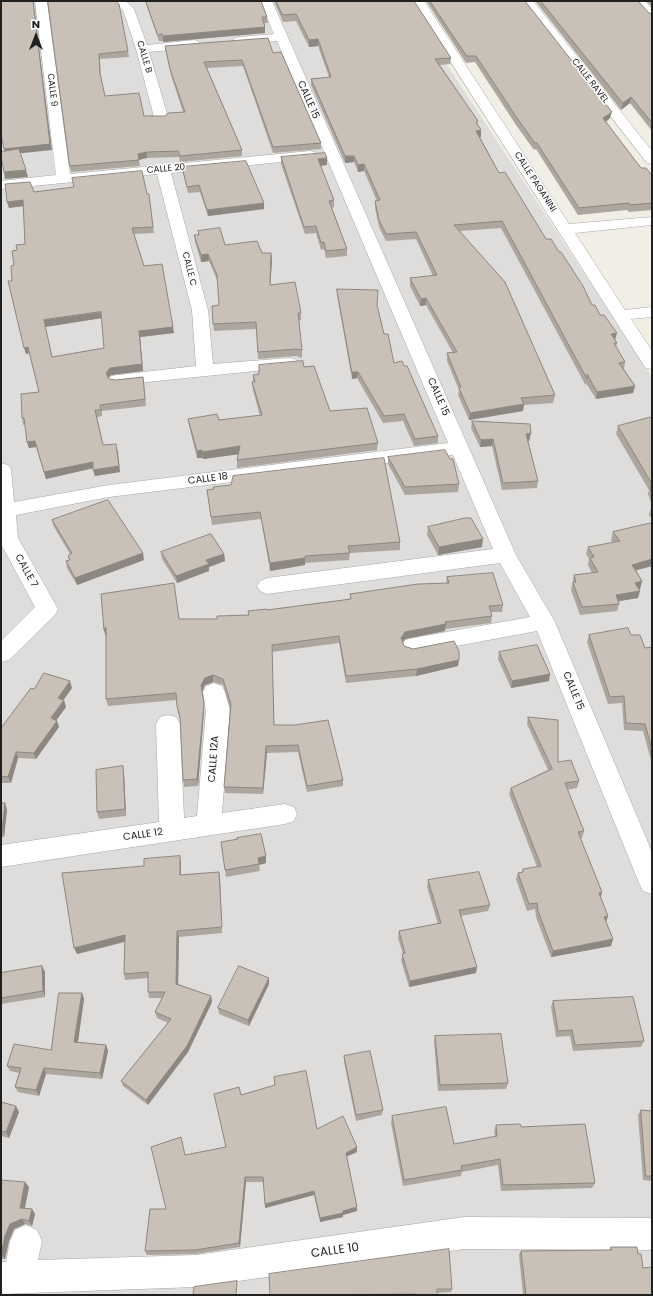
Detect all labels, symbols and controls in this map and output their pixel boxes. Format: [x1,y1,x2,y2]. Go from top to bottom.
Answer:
north arrow [16,16,56,56]
text: N [32,16,40,32]
street label: CALLE B [134,39,154,75]
street label: CALLE RAVEL [569,56,611,106]
street label: CALLE 9 [45,73,59,107]
street label: CALLE 15 [294,79,322,121]
street label: CALLE PAGANINI [512,150,558,214]
street label: CALLE 20 [146,162,186,176]
street label: CALLE C [180,251,198,287]
street label: CALLE 15 [424,376,452,418]
street label: CALLE 18 [187,471,229,487]
street label: CALLE 7 [12,552,40,590]
street label: CALLE 15 [560,670,586,712]
street label: CALLE 12A [206,735,222,783]
street label: CALLE 12 [122,826,164,844]
street label: CALLE 10 [310,1240,360,1262]

